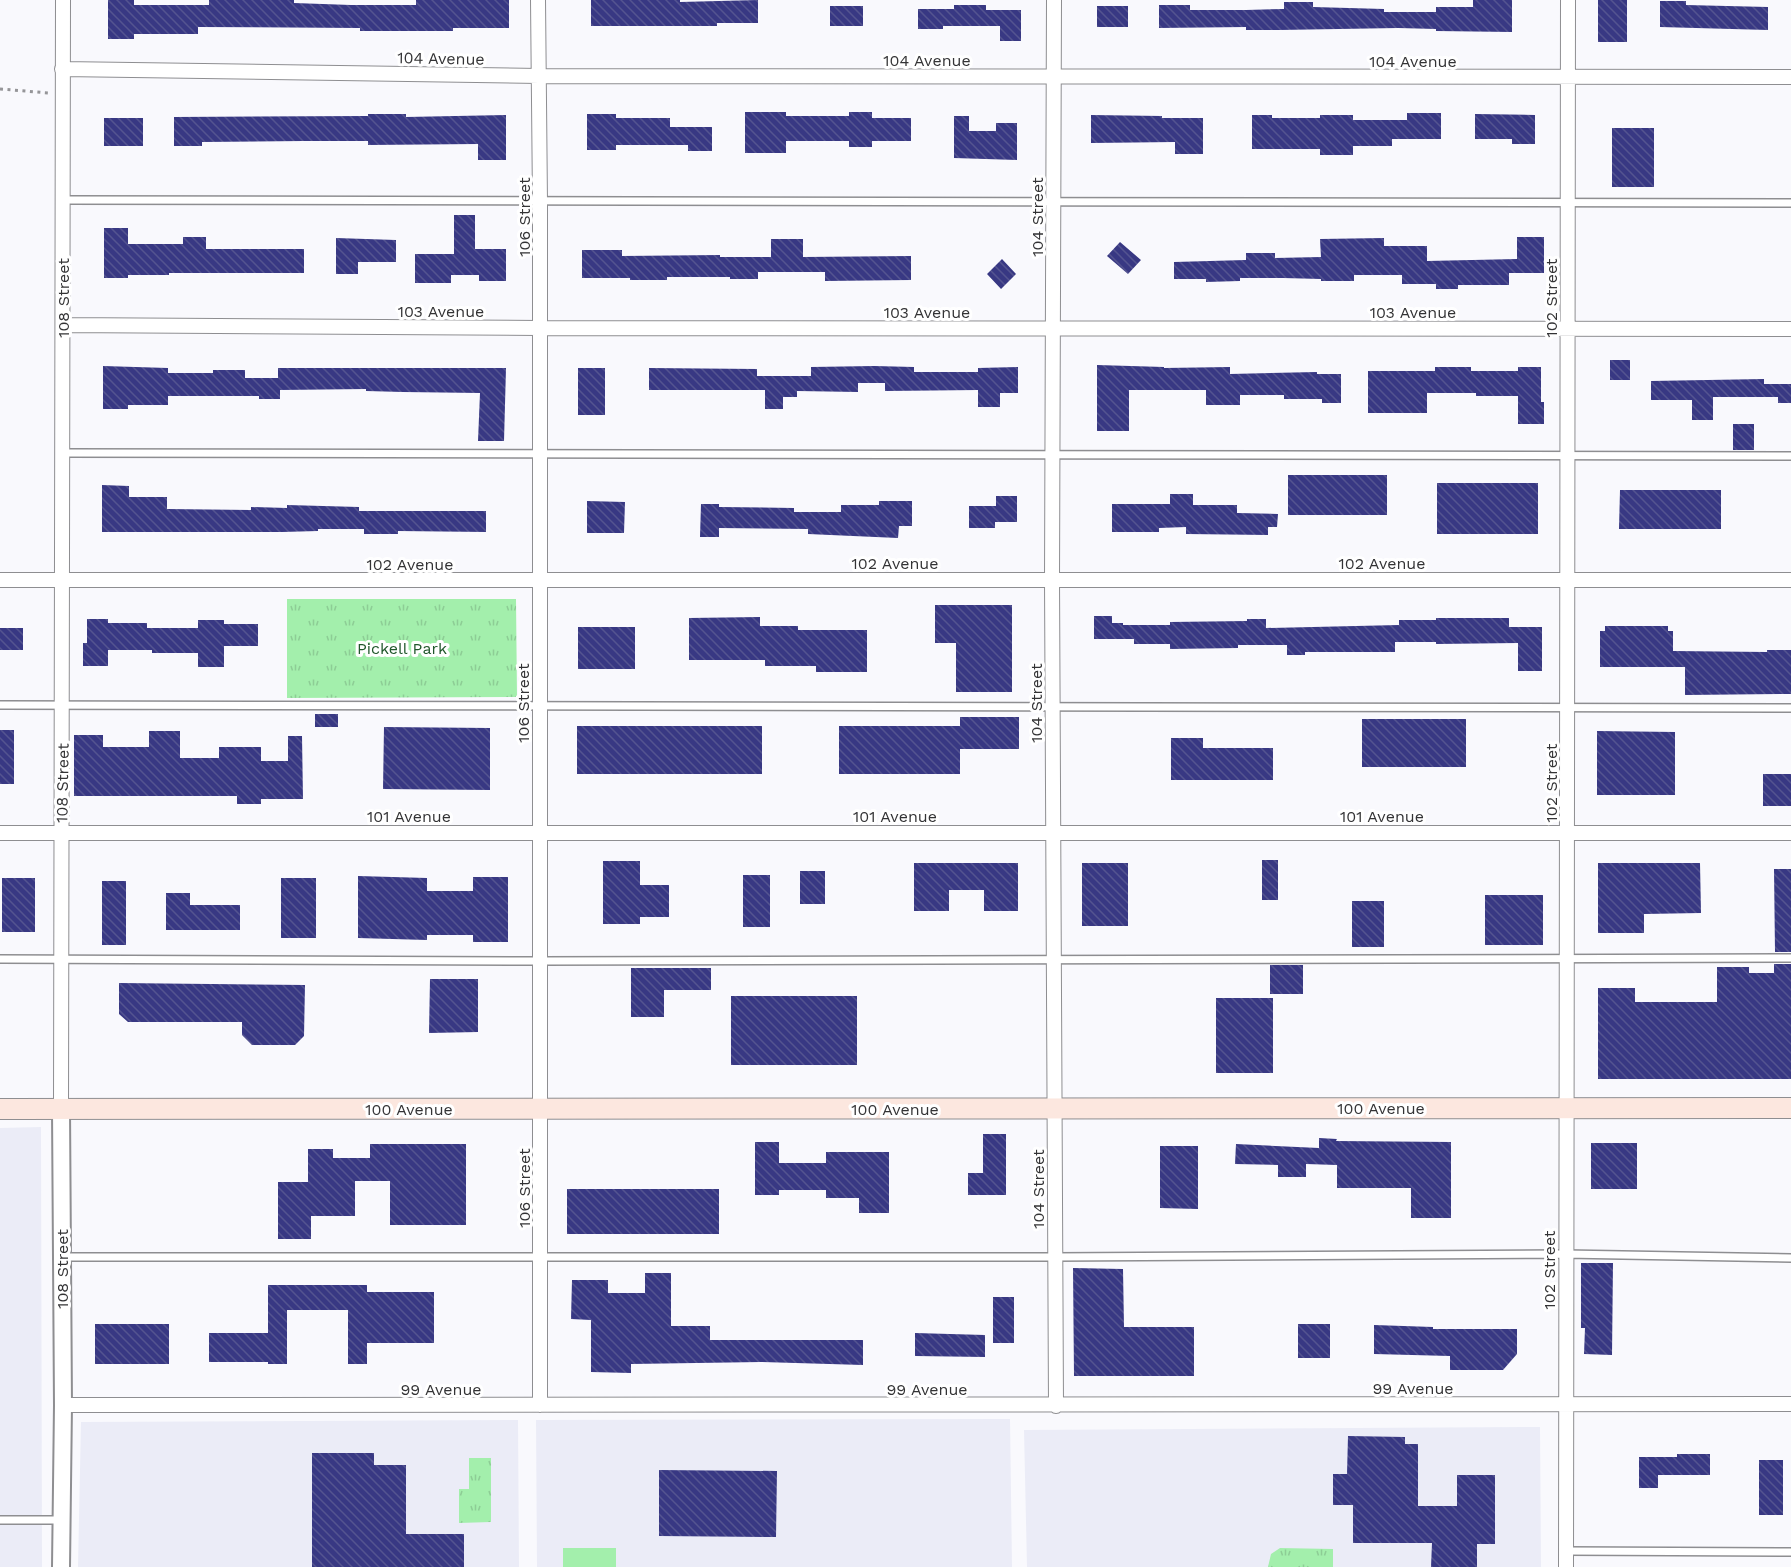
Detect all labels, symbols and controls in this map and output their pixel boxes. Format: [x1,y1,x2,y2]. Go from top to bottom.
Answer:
street label: 104 Avenue [397,48,485,69]
street label: 104 Avenue [883,51,971,70]
street label: 104 Avenue [1369,52,1457,71]
street label: 106 Street [515,177,534,257]
street label: 104 Street [1028,177,1047,257]
street label: 108 Street [54,258,73,338]
street label: 102 Street [1542,258,1561,338]
street label: 103 Avenue [398,302,484,321]
street label: 103 Avenue [884,303,970,322]
street label: 103 Avenue [1370,303,1456,322]
street label: 102 Avenue [852,554,938,573]
street label: 102 Avenue [1339,554,1425,573]
street label: 102 Avenue [367,555,453,574]
park label: Pickell Park [357,639,447,658]
street label: 106 Street [514,663,533,743]
street label: 104 Street [1027,663,1046,743]
street label: 108 Street [52,743,73,823]
street label: 102 Street [1542,743,1561,823]
street label: 101 Avenue [367,807,451,826]
street label: 101 Avenue [853,807,937,826]
street label: 101 Avenue [1340,807,1424,826]
street label: 100 Avenue [1337,1099,1425,1118]
street label: 100 Avenue [365,1100,453,1119]
street label: 100 Avenue [851,1100,939,1119]
street label: 106 Street [515,1148,534,1228]
street label: 104 Street [1029,1149,1048,1229]
street label: 108 Street [53,1229,72,1309]
street label: 102 Street [1540,1230,1559,1310]
street label: 99 Avenue [1372,1379,1454,1398]
street label: 99 Avenue [400,1380,482,1399]
street label: 99 Avenue [886,1380,968,1399]

